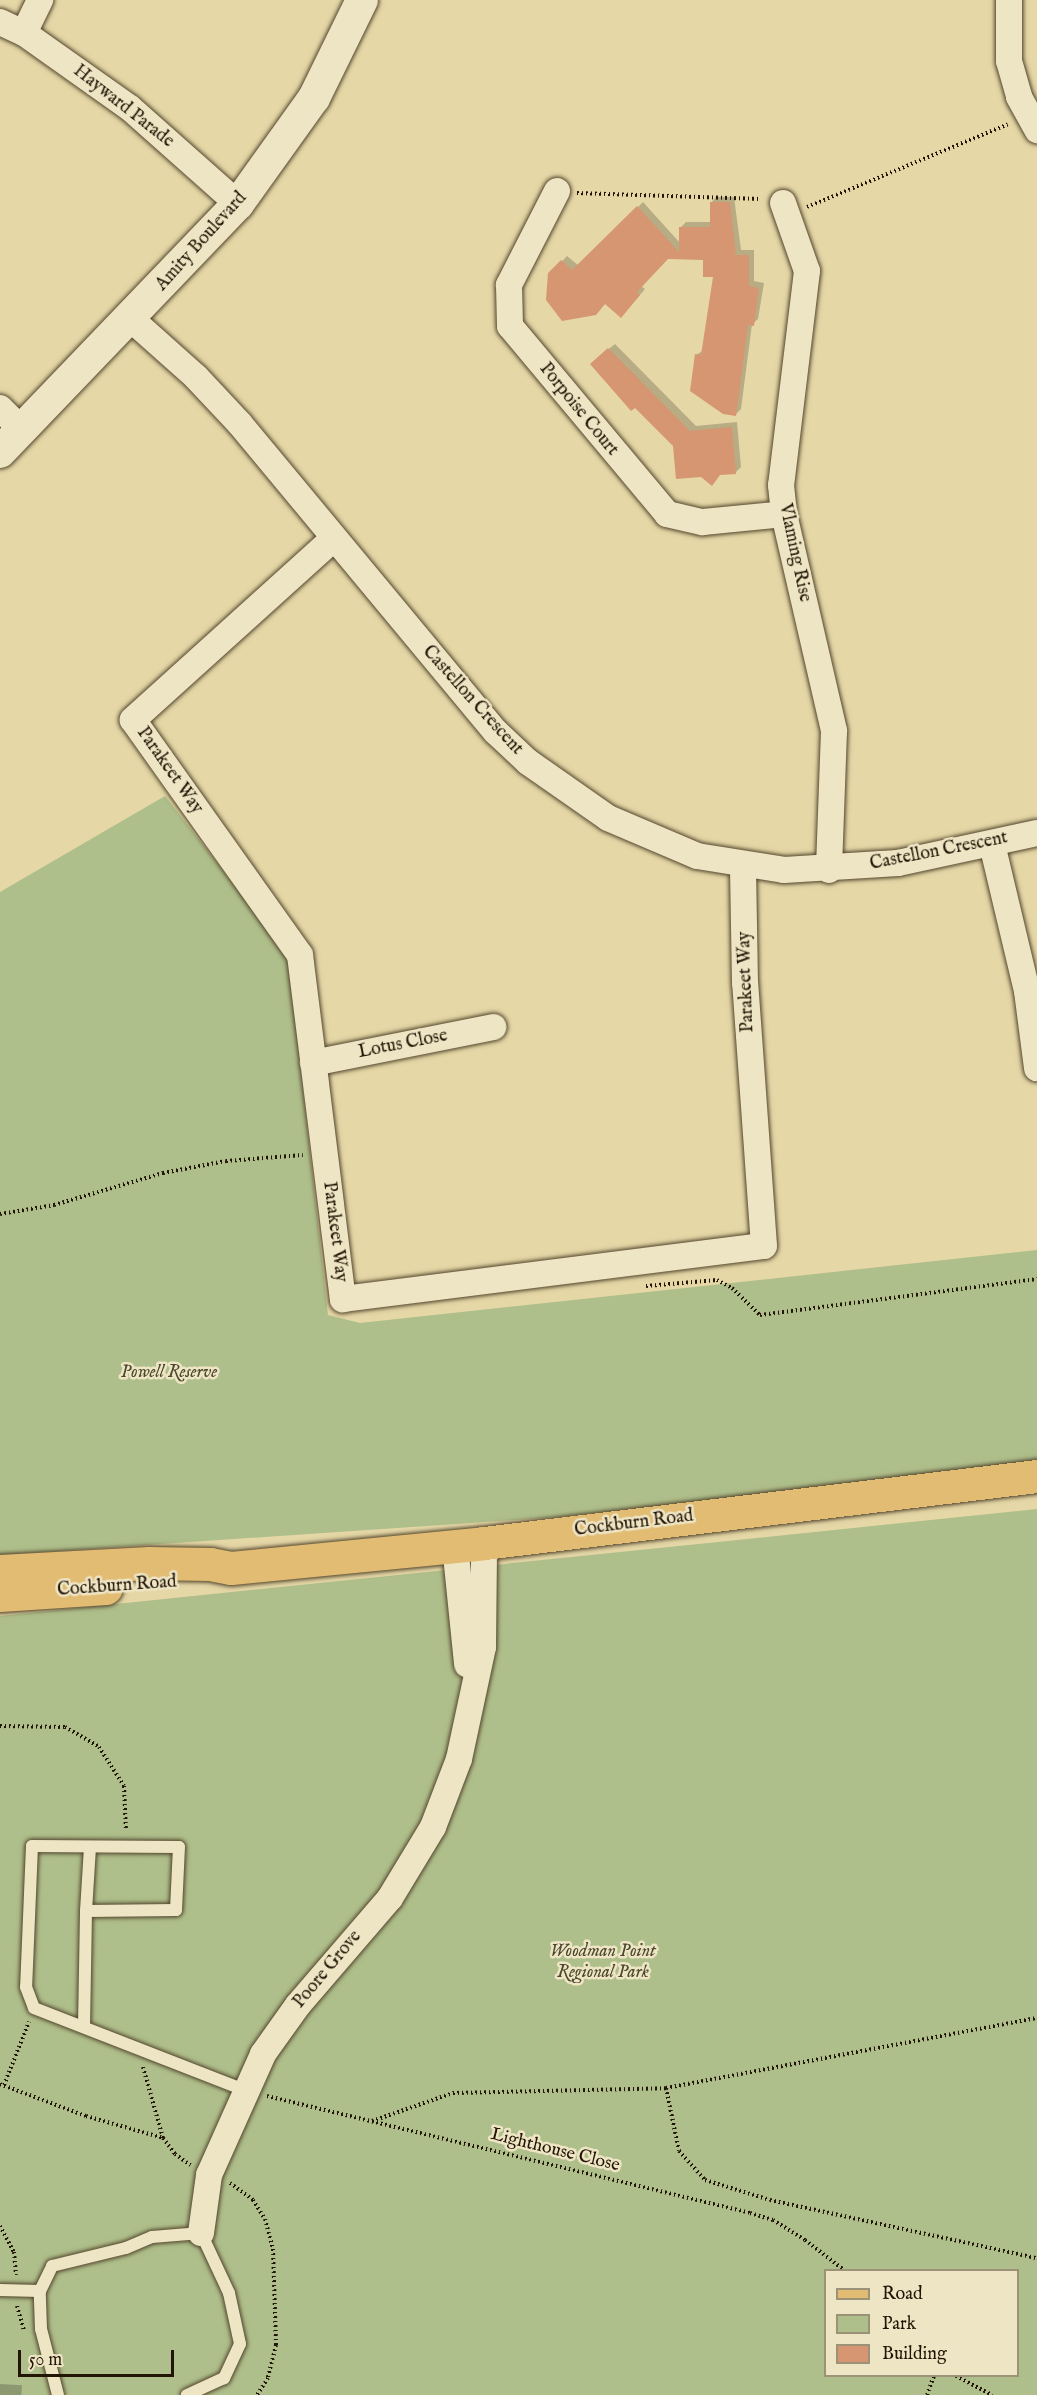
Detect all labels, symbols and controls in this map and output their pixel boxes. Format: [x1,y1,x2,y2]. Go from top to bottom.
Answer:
street label: Hayward Parade [68,61,178,153]
street label: Amity Boulevard [152,188,252,296]
street label: Porpoise Court [534,359,622,461]
street label: Vlaming Rise [773,502,815,604]
street label: Castellon Crescent [417,642,527,760]
street label: Parakeet Way [131,723,207,819]
street label: Castellon Crescent [868,828,1010,876]
street label: Parakeet Way [734,931,760,1033]
street label: Lotus Close [357,1026,449,1064]
street label: Parakeet Way [317,1181,351,1283]
park label: Powell Reserve [121,1362,217,1384]
street label: Cockburn Road [573,1506,695,1542]
street label: Cockburn Road [57,1572,177,1602]
street label: Poore Grove [289,1927,367,2013]
park label: Woodman Point Regional Park [550,1942,656,1984]
street label: Lighthouse Close [488,2125,622,2177]
legend [824,2269,1019,2377]
text: Road [882,2283,923,2306]
text: Park [882,2313,916,2336]
scale bar [21,2338,177,2376]
text: Building [882,2343,947,2366]
text: 50 m [29,2349,62,2372]

